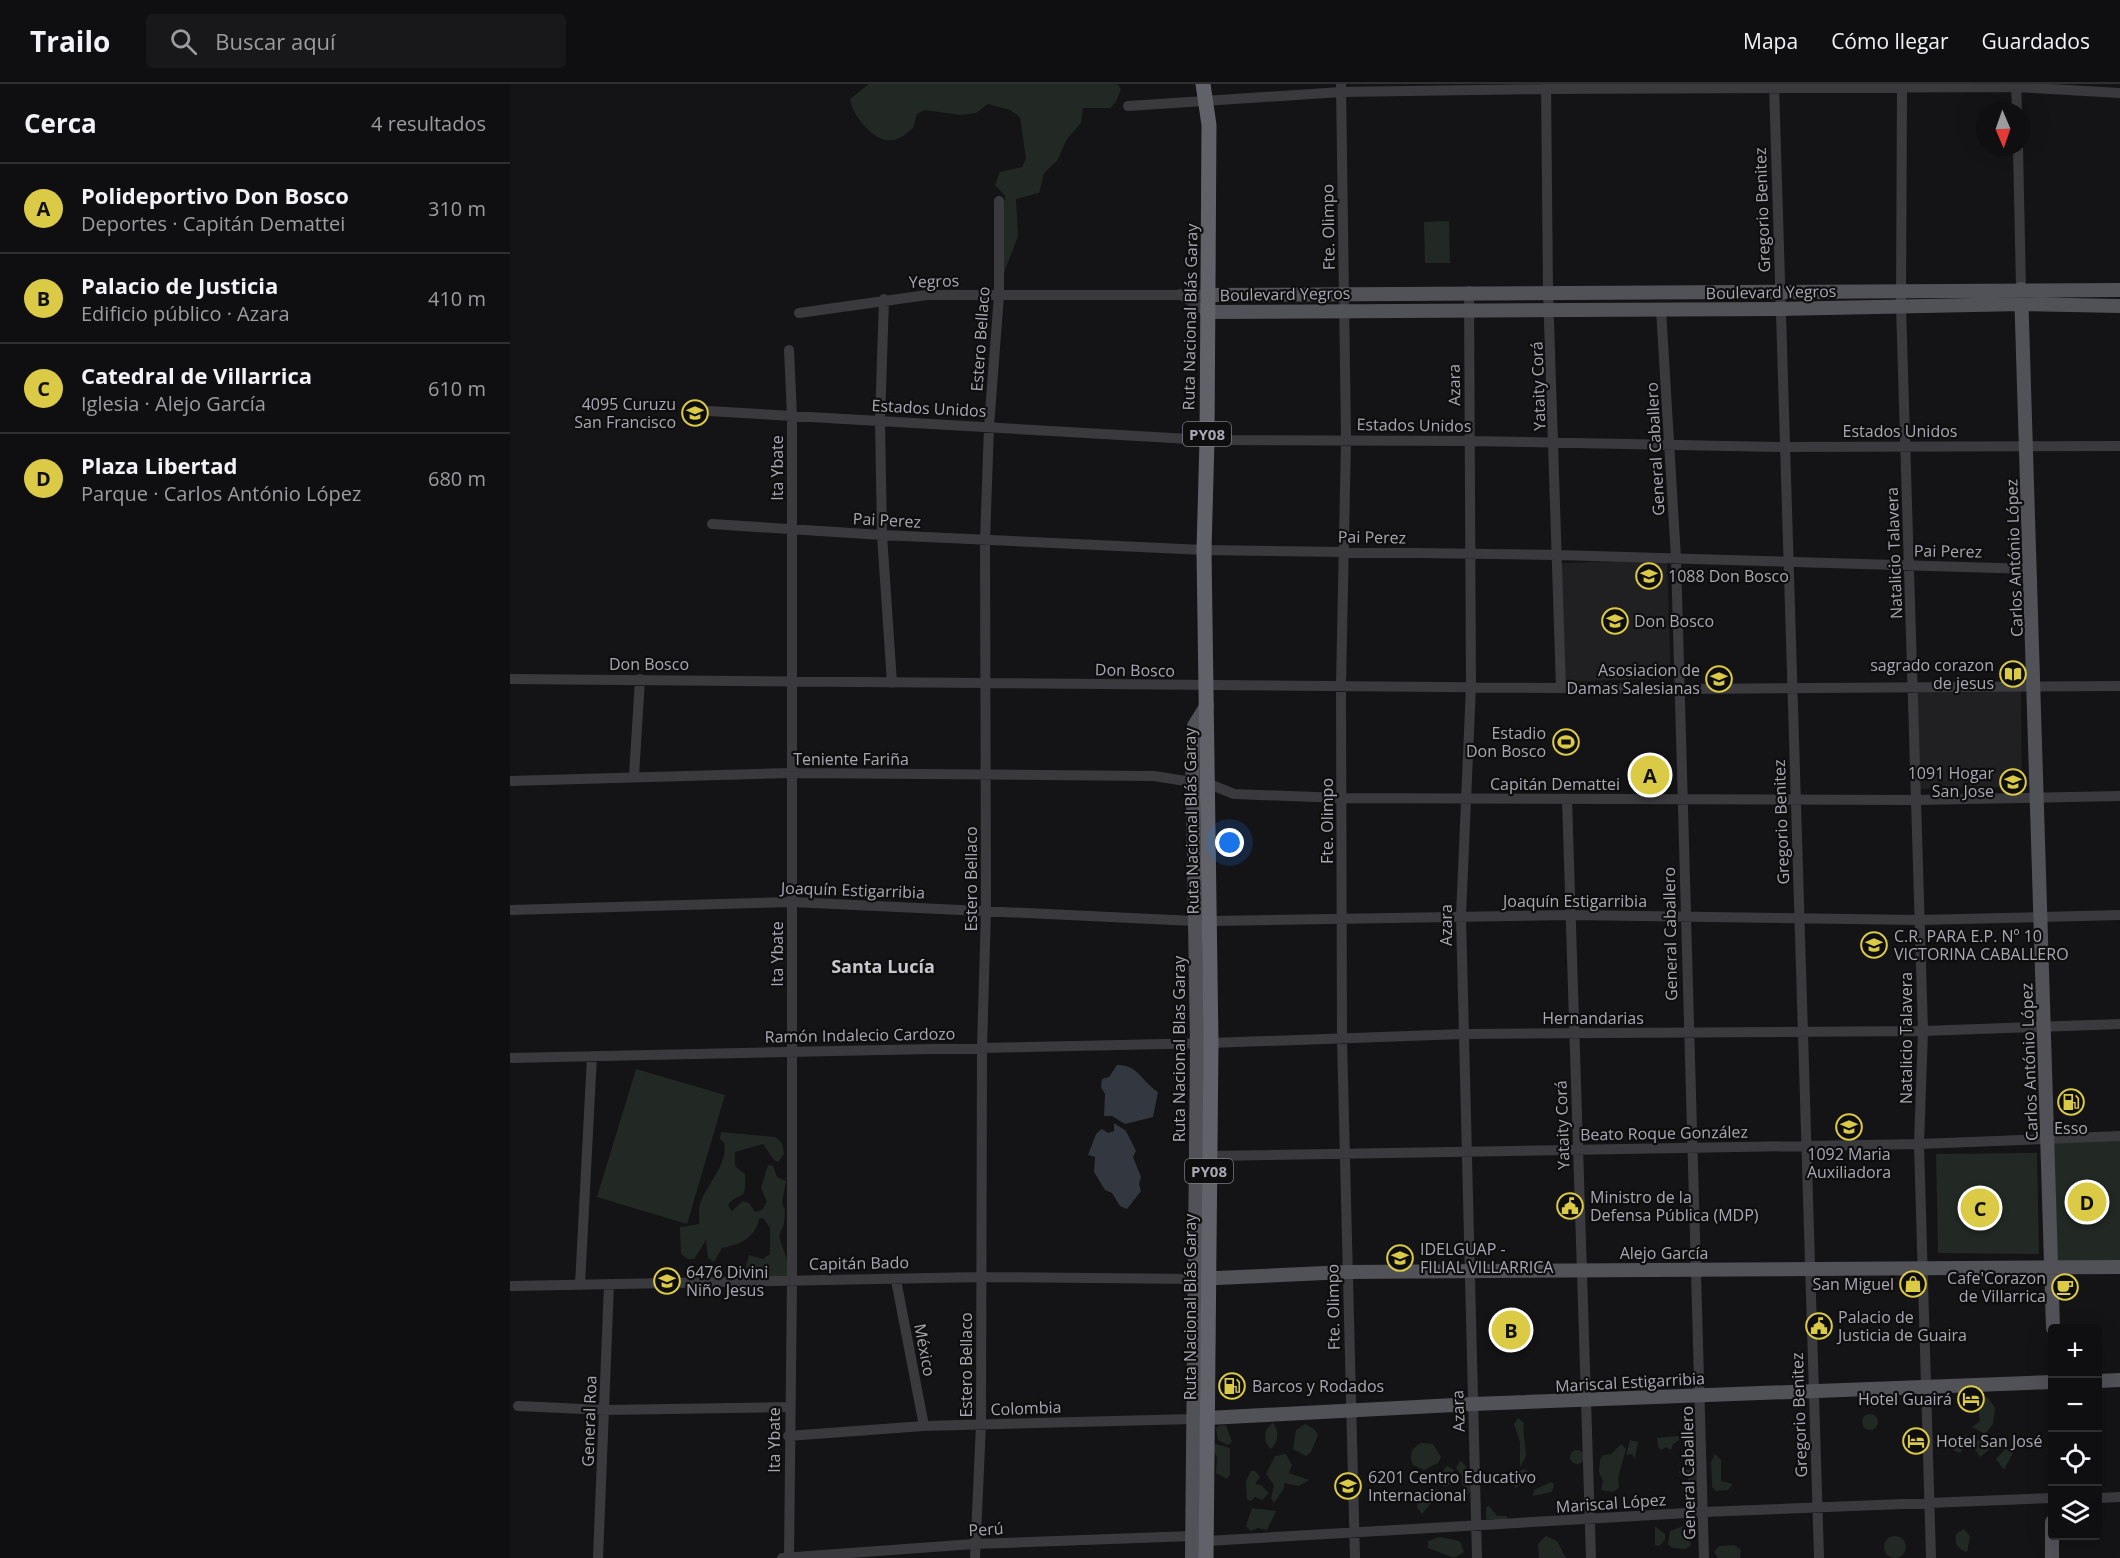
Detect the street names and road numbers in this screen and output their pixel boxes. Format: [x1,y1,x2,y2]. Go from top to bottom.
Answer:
street label: Gregorio Benitez [1749,147,1775,273]
street label: Fte. Olimpo [1316,184,1340,270]
street label: Ruta Nacional Blás Garay [1177,223,1203,410]
street label: Yegros [908,269,960,293]
street label: Boulevard Yegros [1706,280,1836,304]
street label: Boulevard Yegros [1220,282,1350,306]
street label: Estero Bellaco [965,286,995,392]
street label: Yataity Corá [1525,341,1551,431]
street label: Azara [1443,364,1465,406]
street label: General Caballero [1641,382,1669,516]
street label: Estados Unidos [871,394,987,422]
street label: Estados Unidos [1356,413,1472,437]
street label: Estados Unidos [1843,420,1957,442]
road number: PY08 [1183,422,1231,446]
street label: Ita Ybate [766,435,788,501]
street label: Carlos António López [2000,479,2028,637]
street label: Natalicio Talavera [1881,487,1907,619]
street label: Pai Perez [852,507,922,533]
street label: Pai Perez [1338,525,1406,549]
street label: Pai Perez [1914,539,1982,563]
street label: Don Bosco [609,653,689,675]
street label: Don Bosco [1095,658,1175,682]
street label: Ruta Nacional Blás Garay [1178,727,1204,914]
street label: Teniente Fariña [793,748,909,770]
street label: Gregorio Benitez [1768,759,1794,885]
street label: Capitán Demattei [1490,773,1620,795]
street label: Fte. Olimpo [1316,778,1338,864]
street label: Estero Bellaco [960,826,982,932]
street label: General Caballero [1658,867,1682,1001]
street label: Joaquín Estigarribia [779,876,925,904]
street label: Joaquín Estigarribia [1501,890,1647,912]
street label: Azara [1435,904,1457,946]
street label: Ita Ybate [766,921,788,987]
street label: Ruta Nacional Blas Garay [1168,955,1190,1142]
street label: Natalicio Talavera [1895,972,1917,1104]
street label: Carlos António López [2015,983,2043,1141]
street label: Hernandarias [1542,1007,1644,1029]
street label: Ramón Indalecio Cardozo [764,1022,956,1048]
street label: Yataity Corá [1549,1080,1575,1170]
street label: Beato Roque González [1580,1121,1748,1145]
road number: PY08 [1185,1159,1233,1183]
street label: Ruta Nacional Blás Garay [1179,1213,1201,1400]
street label: Alejo García [1620,1242,1708,1264]
street label: Capitán Bado [809,1251,909,1275]
street label: Fte. Olimpo [1321,1264,1345,1350]
street label: Estero Bellaco [955,1312,977,1418]
street label: México [909,1322,941,1378]
street label: Gregorio Benitez [1786,1352,1812,1478]
street label: Mariscal Estigarribia [1555,1367,1705,1397]
street label: General Roa [576,1375,602,1467]
street label: Azara [1446,1390,1470,1432]
street label: Colombia [990,1396,1062,1420]
street label: General Caballero [1676,1406,1700,1540]
street label: Ita Ybate [763,1407,785,1473]
street label: Mariscal López [1555,1488,1667,1518]
street label: Perú [968,1517,1004,1541]

